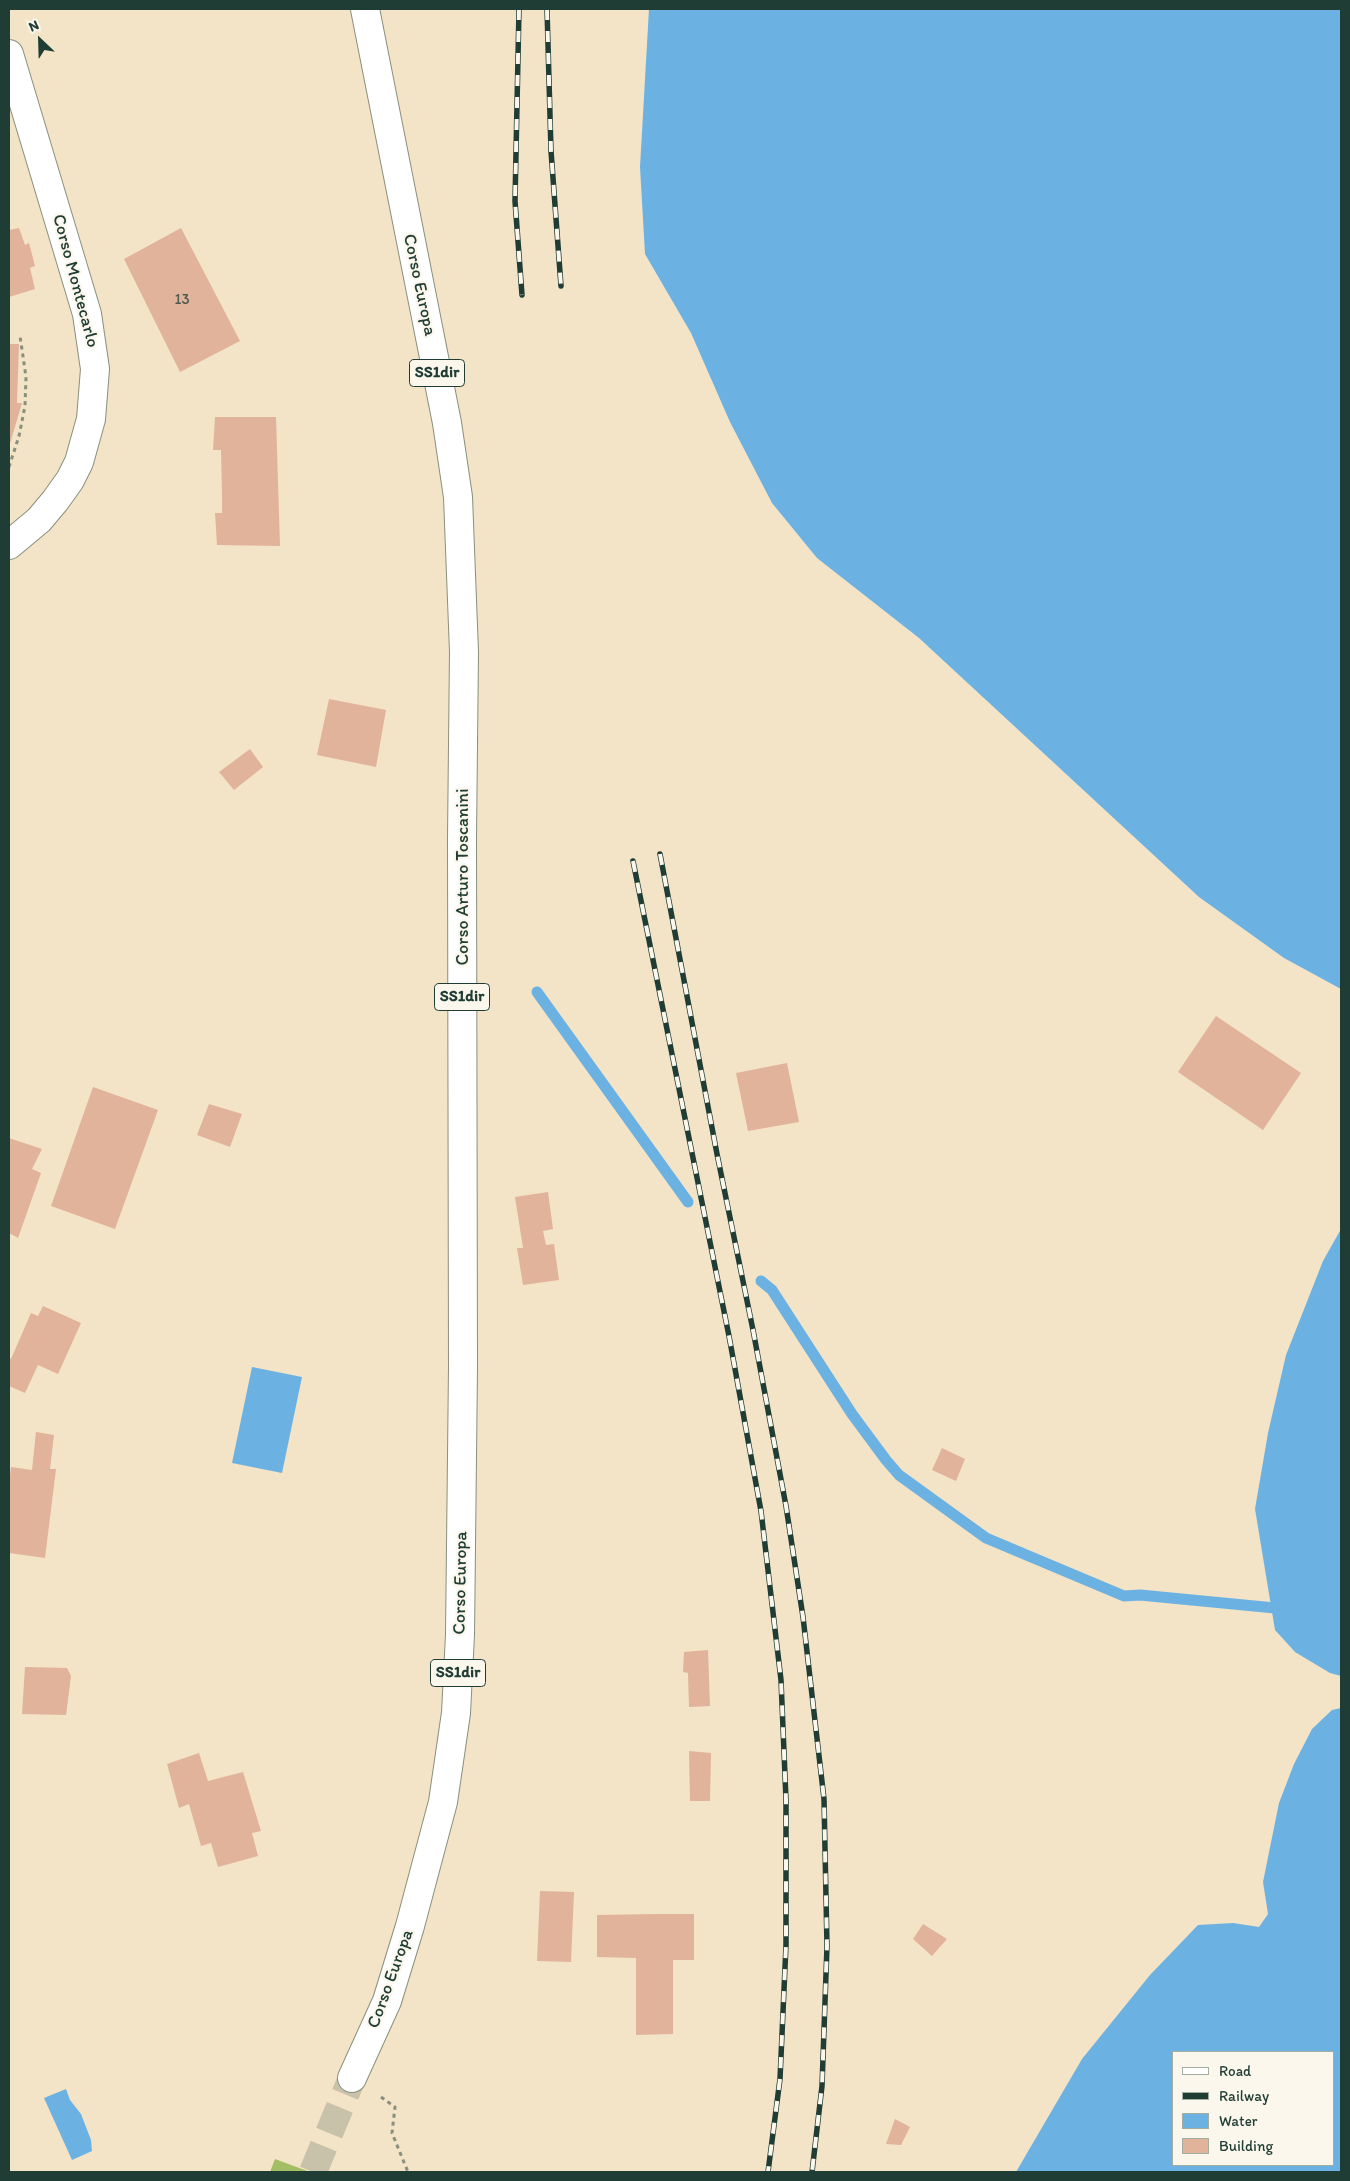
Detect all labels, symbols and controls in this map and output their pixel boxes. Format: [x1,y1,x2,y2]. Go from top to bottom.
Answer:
north arrow [15,15,65,65]
text: N [26,16,41,36]
street label: Corso Montecarlo [47,212,103,350]
street label: Corso Europa [398,232,440,338]
house number: 13 [174,291,190,309]
road number: SS1dir [410,359,464,386]
street label: Corso Arturo Toscanini [452,789,474,965]
road number: SS1dir [434,984,490,1010]
street label: Corso Europa [449,1531,473,1635]
road number: SS1dir [430,1660,486,1686]
street label: Corso Europa [363,1927,419,2031]
legend [1172,2051,1335,2166]
text: Road [1219,2062,1251,2080]
text: Railway [1219,2087,1269,2105]
text: Water [1219,2112,1257,2130]
text: Building [1219,2137,1273,2155]

